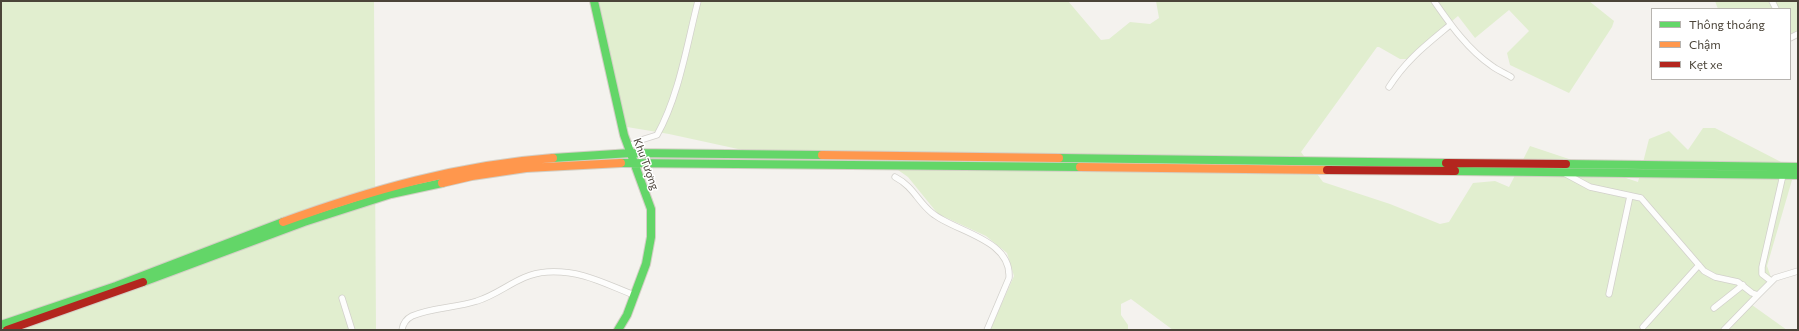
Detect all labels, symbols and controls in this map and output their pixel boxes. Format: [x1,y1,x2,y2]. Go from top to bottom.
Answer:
legend [1651,8,1791,80]
text: Thông thoáng [1689,17,1765,31]
text: Chậm [1689,37,1721,51]
text: Kẹt xe [1689,57,1723,71]
street label: Khu Tượng [631,136,661,192]

